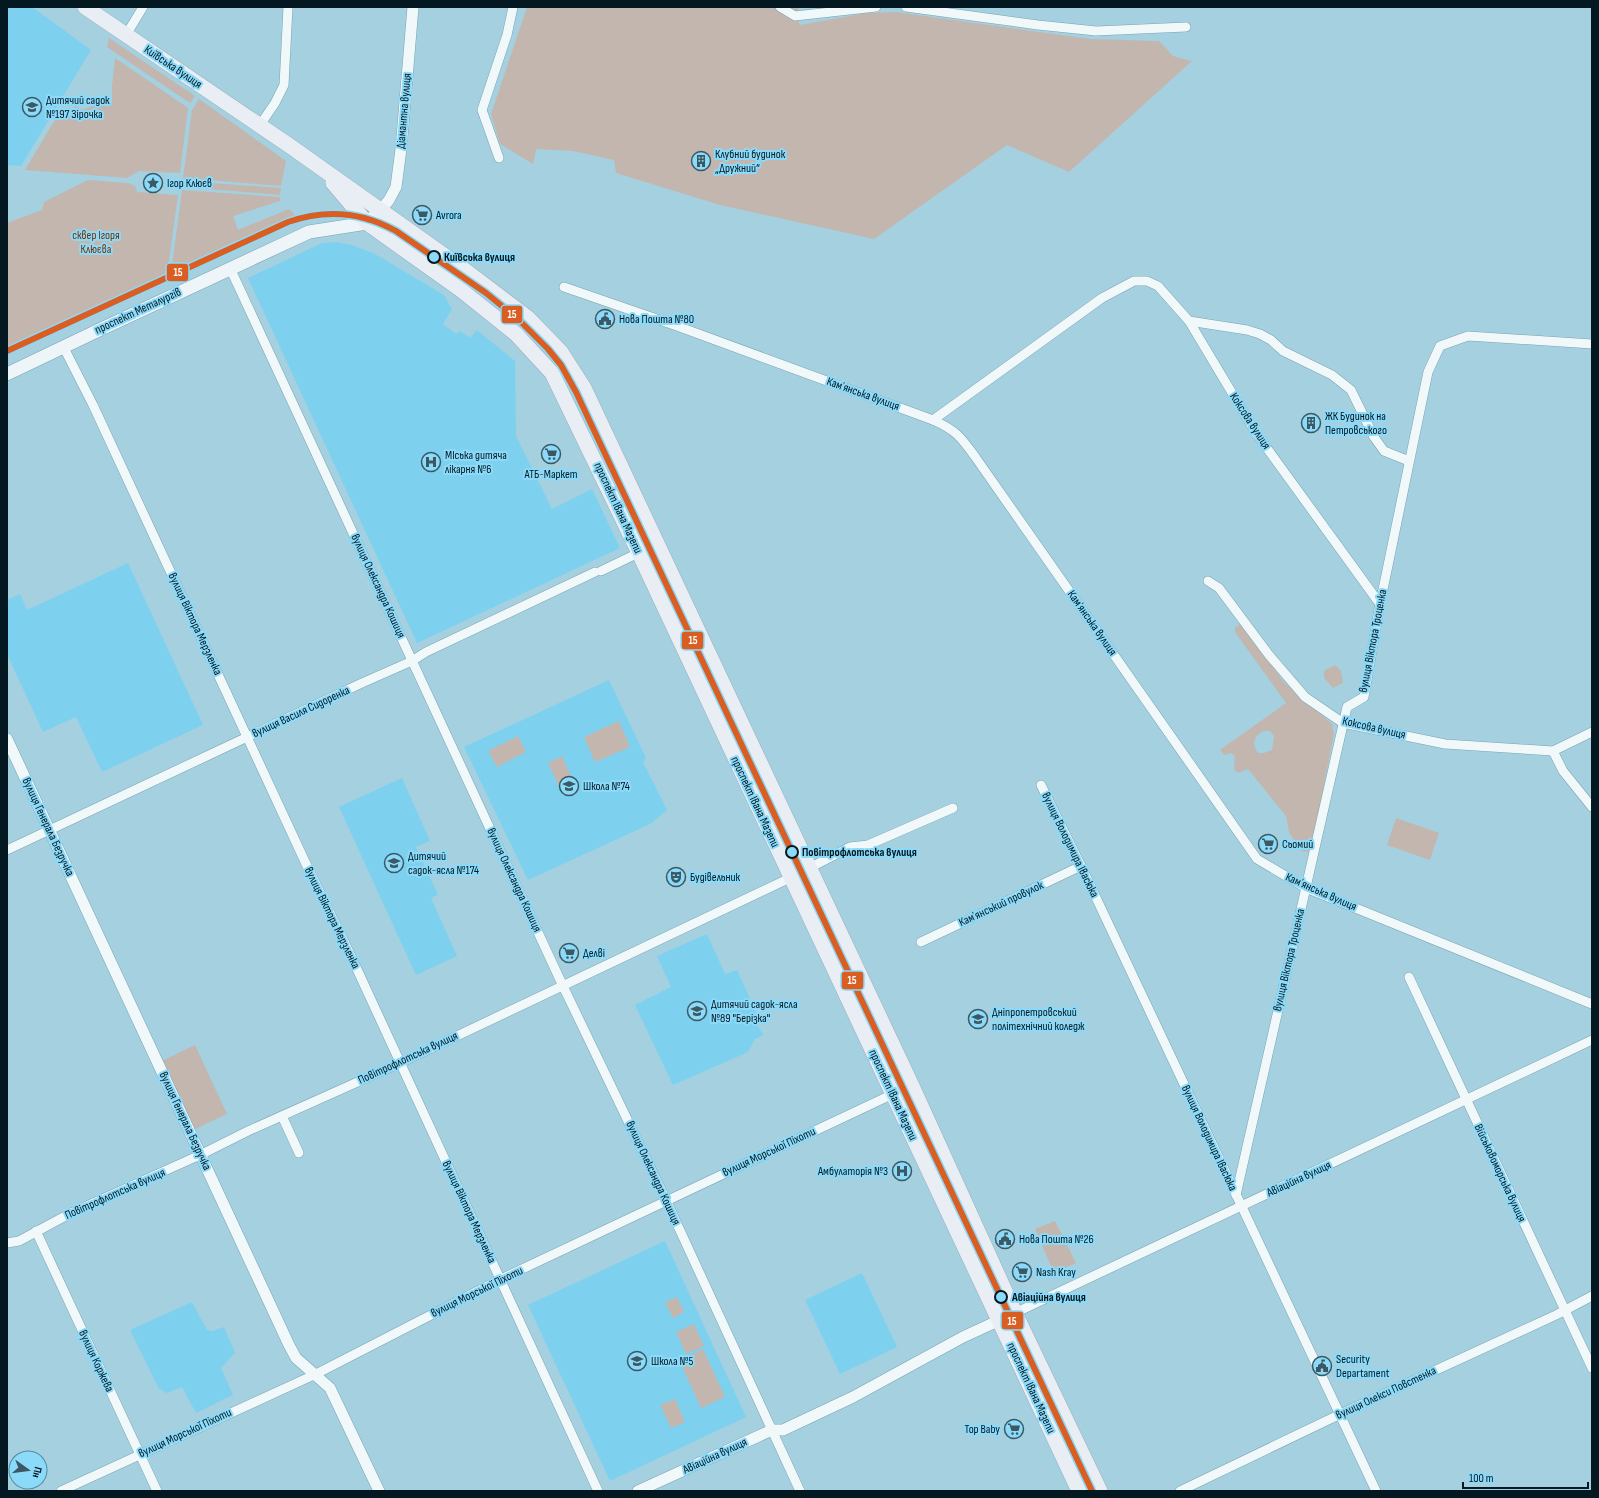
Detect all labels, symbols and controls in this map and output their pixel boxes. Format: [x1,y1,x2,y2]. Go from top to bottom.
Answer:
street label: Київська вулиця [141,42,205,92]
street label: Діамантна вулиця [393,72,415,149]
place label: Дитячий садок №197 Зірочка [46,93,110,122]
school or university icon: Дитячий садок №197 Зірочка [21,96,43,118]
place label: Клубний будинок „Дружний“ [715,147,786,176]
building icon: Клубний будинок „Дружний“ [690,150,712,172]
place icon: Ігор Клюєв [142,172,164,194]
place label: Ігор Клюєв [167,176,212,191]
supermarket icon: Avrora [411,204,433,226]
place label: Avrora [435,208,462,223]
park label: сквер Ігоря Клюєва [72,228,120,257]
marker: Київська вулиця [427,250,441,264]
place label: Київська вулиця [444,250,515,265]
line badge: 15 [166,263,189,282]
text: 15 [173,266,183,279]
street label: проспект Металургів [92,284,184,338]
line badge: 15 [501,305,523,324]
text: 15 [507,308,517,321]
public building icon: Нова Пошта №80 [594,308,616,330]
place label: Нова Пошта №80 [619,312,694,327]
street label: Камʼянська вулиця [825,374,902,414]
street label: Коксова вулиця [1226,390,1274,452]
place label: ЖК Будинок на Петровського [1325,409,1387,438]
building icon: ЖК Будинок на Петровського [1300,412,1322,434]
supermarket icon: АТБ-Маркет [540,443,562,465]
place label: МІська дитяча лікарня №6 [445,448,507,477]
hospital icon: МІська дитяча лікарня №6 [420,451,442,473]
street label: проспект Івана Мазепи [590,460,646,556]
place label: АТБ-Маркет [524,467,578,482]
street label: вулиця Олександра Кошиця [347,532,409,641]
street label: вулиця Віктора Мерзленка [165,570,225,678]
street label: Камʼянська вулиця [1064,587,1120,659]
street label: вулиця Віктора Троценка [1356,588,1390,694]
line badge: 15 [681,631,704,650]
text: 15 [688,634,698,647]
street label: вулиця Василя Сидоренка [250,683,352,741]
street label: Коксова вулиця [1341,713,1407,743]
street label: проспект Івана Мазепи [727,754,783,850]
street label: вулиця Генерала Безручка [19,775,78,879]
school or university icon: Школа №74 [558,775,580,797]
place label: Школа №74 [583,779,630,794]
street label: вулиця Володимира Івасюка [1038,790,1102,900]
street label: вулиця Олександра Кошиця [483,826,545,935]
supermarket icon: Сьомий [1257,833,1279,855]
place label: Сьомий [1282,837,1313,852]
marker: Повітрофлотська вулиця [785,845,799,859]
place label: Повітрофлотська вулиця [802,845,917,860]
place label: Дитячий садок-ясла №174 [408,849,479,878]
school or university icon: Дитячий садок-ясла №174 [383,852,405,874]
street label: вулиця Віктора Мерзленка [301,865,363,972]
theatre icon: Будівельник [665,866,687,888]
place label: Будівельник [690,870,741,885]
street label: Камʼянська вулиця [1283,870,1359,914]
street label: Камʼянський провулок [956,878,1046,930]
street label: вулиця Віктора Троценка [1270,907,1308,1013]
supermarket icon: Делві [558,942,580,964]
place label: Делві [583,946,605,961]
line badge: 15 [841,971,864,990]
text: 15 [847,974,857,987]
place label: Дитячий садок-ясла №89 "Берізка" [711,997,798,1026]
school or university icon: Дитячий садок-ясла №89 "Берізка" [686,1000,708,1022]
place label: Дніпропетровський політехнічний коледж [992,1005,1085,1034]
school or university icon: Дніпропетровський політехнічний коледж [967,1008,989,1030]
street label: Повітрофлотська вулиця [356,1028,461,1088]
street label: проспект Івана Мазепи [865,1047,921,1143]
street label: вулиця Генерала Безручка [156,1069,215,1173]
street label: вулиця Володимира Івасюка [1178,1083,1240,1194]
street label: вулиця Олександра Кошиця [622,1119,684,1228]
street label: Військовоморська вулиця [1471,1122,1529,1225]
street label: вулиця Морської Піхоти [720,1124,818,1180]
street label: Авіаційна вулиця [1264,1157,1334,1201]
street label: вулиця Віктора Мерзленка [439,1158,499,1266]
hospital icon: Амбулаторія №3 [891,1160,913,1182]
place label: Амбулаторія №3 [817,1164,888,1179]
street label: Повітрофлотська вулиця [62,1165,168,1223]
public building icon: Нова Пошта №26 [994,1228,1016,1250]
place label: Нова Пошта №26 [1019,1232,1094,1247]
supermarket icon: Nash Kray [1011,1261,1033,1283]
street label: вулиця Морської Піхоти [428,1263,526,1321]
place label: Nash Kray [1036,1265,1076,1280]
marker: Авіаційна вулиця [994,1290,1008,1304]
place label: Авіаційна вулиця [1011,1290,1086,1305]
line badge: 15 [1001,1311,1024,1330]
text: 15 [1007,1315,1017,1328]
street label: вулиця Коржева [75,1328,117,1395]
street label: проспект Івана Мазепи [1003,1340,1059,1436]
school or university icon: Школа №5 [626,1350,648,1372]
place label: Security Departament [1336,1352,1390,1381]
place label: Школа №5 [651,1354,694,1369]
public building icon: Security Departament [1311,1355,1333,1377]
street label: вулиця Олекси Повстенка [1333,1363,1439,1423]
street label: вулиця Морської Піхоти [136,1405,234,1461]
supermarket icon: Top Baby [1003,1418,1025,1440]
place label: Top Baby [965,1422,1000,1437]
street label: Авіаційна вулиця [680,1434,750,1478]
north arrow [8,1450,48,1490]
scale bar [1463,1464,1588,1490]
text: Пн [30,1466,45,1479]
text: 100 m [1469,1471,1494,1486]

